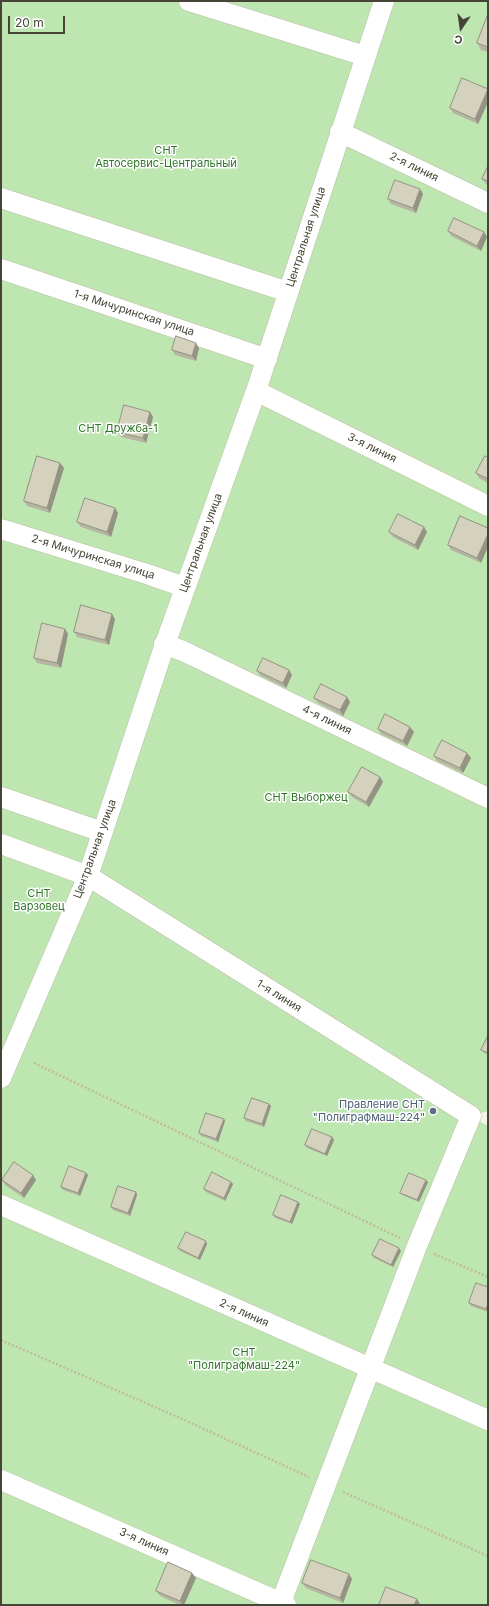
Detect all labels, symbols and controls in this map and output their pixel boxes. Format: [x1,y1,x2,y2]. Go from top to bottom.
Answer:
scale bar [10,8,67,34]
north arrow [441,8,481,48]
text: 20 m [15,15,44,30]
text: С [453,32,464,47]
park label: СНТ Автосервис-Центральный [95,144,237,170]
street label: 2-я линия [387,149,441,185]
street label: Центральная улица [284,185,328,289]
street label: 1-я Мичуринская улица [72,287,196,339]
park label: СНТ Дружба-1 [78,422,158,436]
street label: 3-я линия [345,430,399,466]
street label: Центральная улица [177,492,225,594]
street label: 2-я Мичуринская улица [30,532,156,582]
street label: 4-я линия [300,702,354,738]
park label: СНТ Выборжец [265,791,347,805]
street label: Центральная улица [71,798,119,900]
park label: СНТ Варзовец [13,887,65,913]
street label: 1-я линия [254,977,304,1015]
place label: Правление СНТ "Полиграфмаш-224" [313,1098,425,1124]
marker: Правление СНТ "Полиграфмаш-224" [428,1106,438,1116]
street label: 2-я линия [217,1296,271,1330]
park label: СНТ "Полиграфмаш-224" [188,1346,300,1372]
street label: 3-я линия [117,1525,171,1559]

